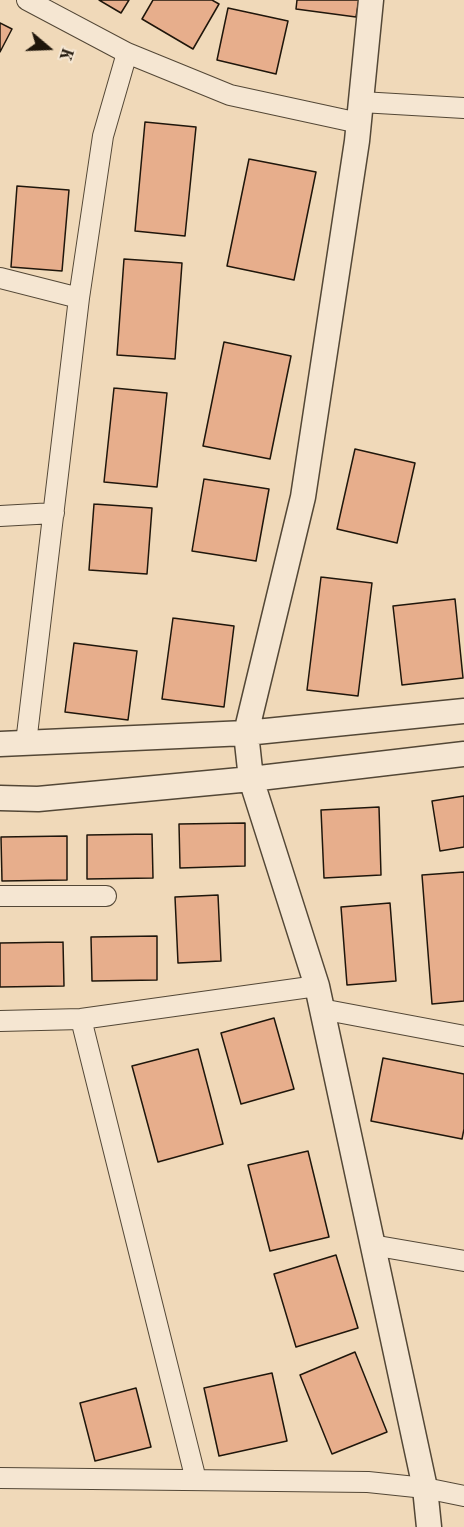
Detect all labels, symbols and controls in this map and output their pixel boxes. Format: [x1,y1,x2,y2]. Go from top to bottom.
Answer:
north arrow [18,18,78,78]
text: K [55,45,75,62]

